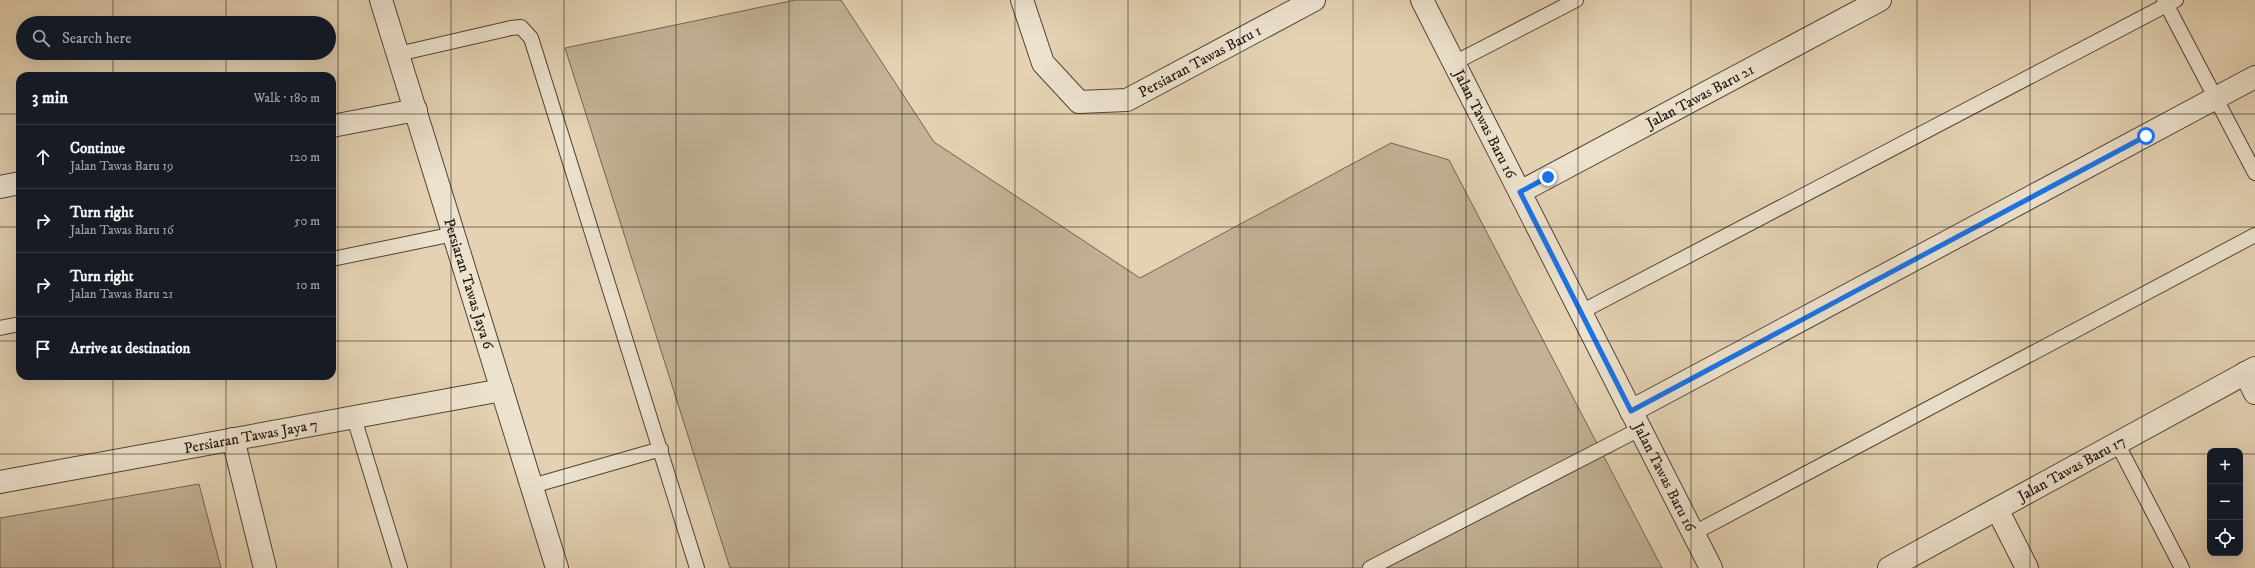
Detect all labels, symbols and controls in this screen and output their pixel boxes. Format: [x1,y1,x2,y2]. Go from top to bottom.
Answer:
search box [16,16,336,60]
street label: Persiaran Tawas Baru 1 [1135,21,1265,102]
icon: search [30,27,52,49]
text: Search here [62,29,131,48]
street label: Jalan Tawas Baru 21 [1641,60,1757,134]
street label: Jalan Tawas Baru 16 [1448,65,1521,183]
text: 3 min [32,87,68,109]
text: Walk · 180 m [253,90,320,106]
route start [2137,127,2155,145]
text: Continue [70,139,125,158]
icon: ahead [32,146,54,168]
text: 120 m [289,149,320,165]
text: Jalan Tawas Baru 19 [70,158,173,174]
route end [1539,168,1557,186]
text: Turn right [70,203,133,222]
icon: right [32,210,54,232]
text: 50 m [294,213,320,229]
street label: Persiaran Tawas Jaya 6 [439,216,498,353]
text: Jalan Tawas Baru 16 [70,222,174,238]
text: Turn right [70,267,133,286]
icon: right [32,274,54,296]
text: 10 m [296,277,320,293]
text: Jalan Tawas Baru 21 [70,286,173,302]
icon: arrive [32,338,54,360]
text: Arrive at destination [70,339,190,358]
street label: Persiaran Tawas Jaya 7 [182,415,319,458]
street label: Jalan Tawas Baru 16 [1628,418,1700,536]
street label: Jalan Tawas Baru 17 [2013,432,2129,507]
map controls [2207,448,2243,556]
button: + [2207,448,2243,484]
button: − [2207,484,2243,520]
button: locate [2207,520,2243,556]

